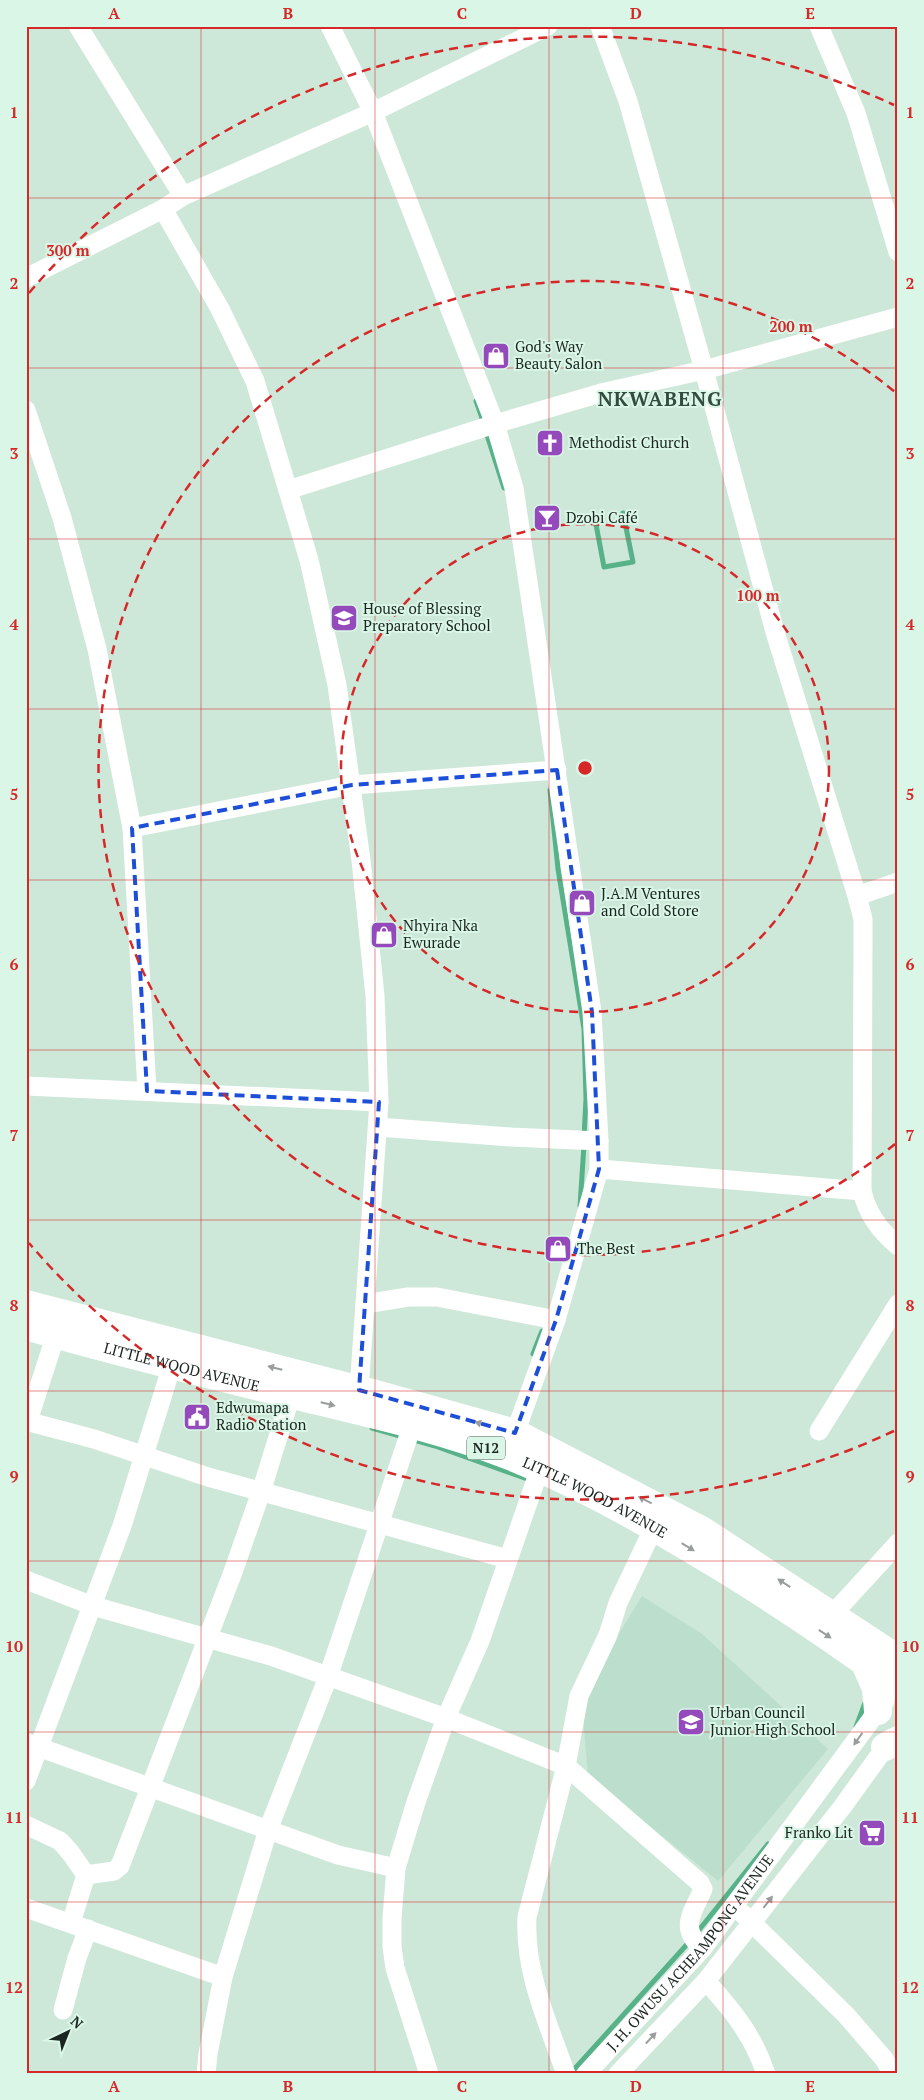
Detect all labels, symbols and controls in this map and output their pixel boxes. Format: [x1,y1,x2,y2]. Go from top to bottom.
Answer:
text: A [108,2,120,24]
text: B [283,2,293,24]
text: C [457,2,467,24]
text: D [630,2,642,24]
text: E [805,2,815,24]
text: 1 [9,101,19,123]
text: 1 [905,101,915,123]
text: 300 m [46,240,90,260]
text: 2 [9,272,19,294]
text: 2 [905,272,915,294]
text: 200 m [769,316,813,336]
place label: God's Way Beauty Salon [515,336,602,373]
shop icon: God's Way Beauty Salon [481,341,511,371]
district label: NKWABENG [598,385,722,412]
church icon: Methodist Church [535,428,565,458]
place label: Methodist Church [569,432,690,452]
text: 3 [9,442,19,464]
text: 3 [905,442,915,464]
bar icon: Dzobi Café [532,503,562,533]
place label: Dzobi Café [566,507,638,527]
text: 100 m [736,585,780,605]
place label: House of Blessing Preparatory School [363,598,491,635]
school or university icon: House of Blessing Preparatory School [329,603,359,633]
text: 4 [9,613,19,635]
text: 4 [905,613,915,635]
centre of rings [576,759,594,777]
text: 5 [9,783,19,805]
text: 5 [905,783,915,805]
place label: J.A.M Ventures and Cold Store [601,883,700,920]
shop icon: J.A.M Ventures and Cold Store [567,888,597,918]
place label: Nhyira Nka Ewurade [403,915,479,952]
shop icon: Nhyira Nka Ewurade [369,920,399,950]
text: 6 [9,953,19,975]
text: 6 [905,953,915,975]
text: 7 [9,1124,19,1146]
text: 7 [905,1124,915,1146]
shop icon: The Best [543,1234,573,1264]
place label: The Best [577,1238,636,1258]
text: 8 [9,1294,19,1316]
text: 8 [905,1294,915,1316]
street label: LITTLE WOOD AVENUE [102,1337,262,1396]
one-way arrow [267,1364,282,1372]
place label: Edwumapa Radio Station [216,1397,306,1434]
one-way arrow [320,1400,335,1408]
public building icon: Edwumapa Radio Station [182,1402,212,1432]
one-way arrow [475,1419,490,1427]
road number: N12 [467,1436,505,1460]
street label: LITTLE WOOD AVENUE [520,1452,671,1542]
text: 9 [9,1465,19,1487]
text: 9 [905,1465,915,1487]
one-way arrow [638,1496,652,1504]
one-way arrow [682,1542,695,1551]
one-way arrow [777,1579,791,1588]
one-way arrow [818,1630,832,1639]
text: 10 [5,1635,23,1657]
text: 10 [901,1635,919,1657]
place label: Urban Council Junior High School [710,1702,836,1739]
school or university icon: Urban Council Junior High School [676,1707,706,1737]
one-way arrow [853,1732,863,1746]
text: 11 [5,1806,23,1828]
text: 11 [901,1806,919,1828]
supermarket icon: Franko Lit [857,1818,887,1848]
place label: Franko Lit [785,1822,853,1842]
street label: J. H. OWUSU ACHEAMPONG AVENUE [601,1850,777,2055]
one-way arrow [763,1896,774,1909]
text: 12 [5,1976,23,1998]
text: 12 [901,1976,919,1998]
north arrow [42,2008,92,2058]
text: N [67,2012,88,2033]
one-way arrow [645,2032,657,2044]
text: A [108,2075,120,2097]
text: B [283,2075,293,2097]
text: C [457,2075,467,2097]
text: D [630,2075,642,2097]
text: E [805,2075,815,2097]

